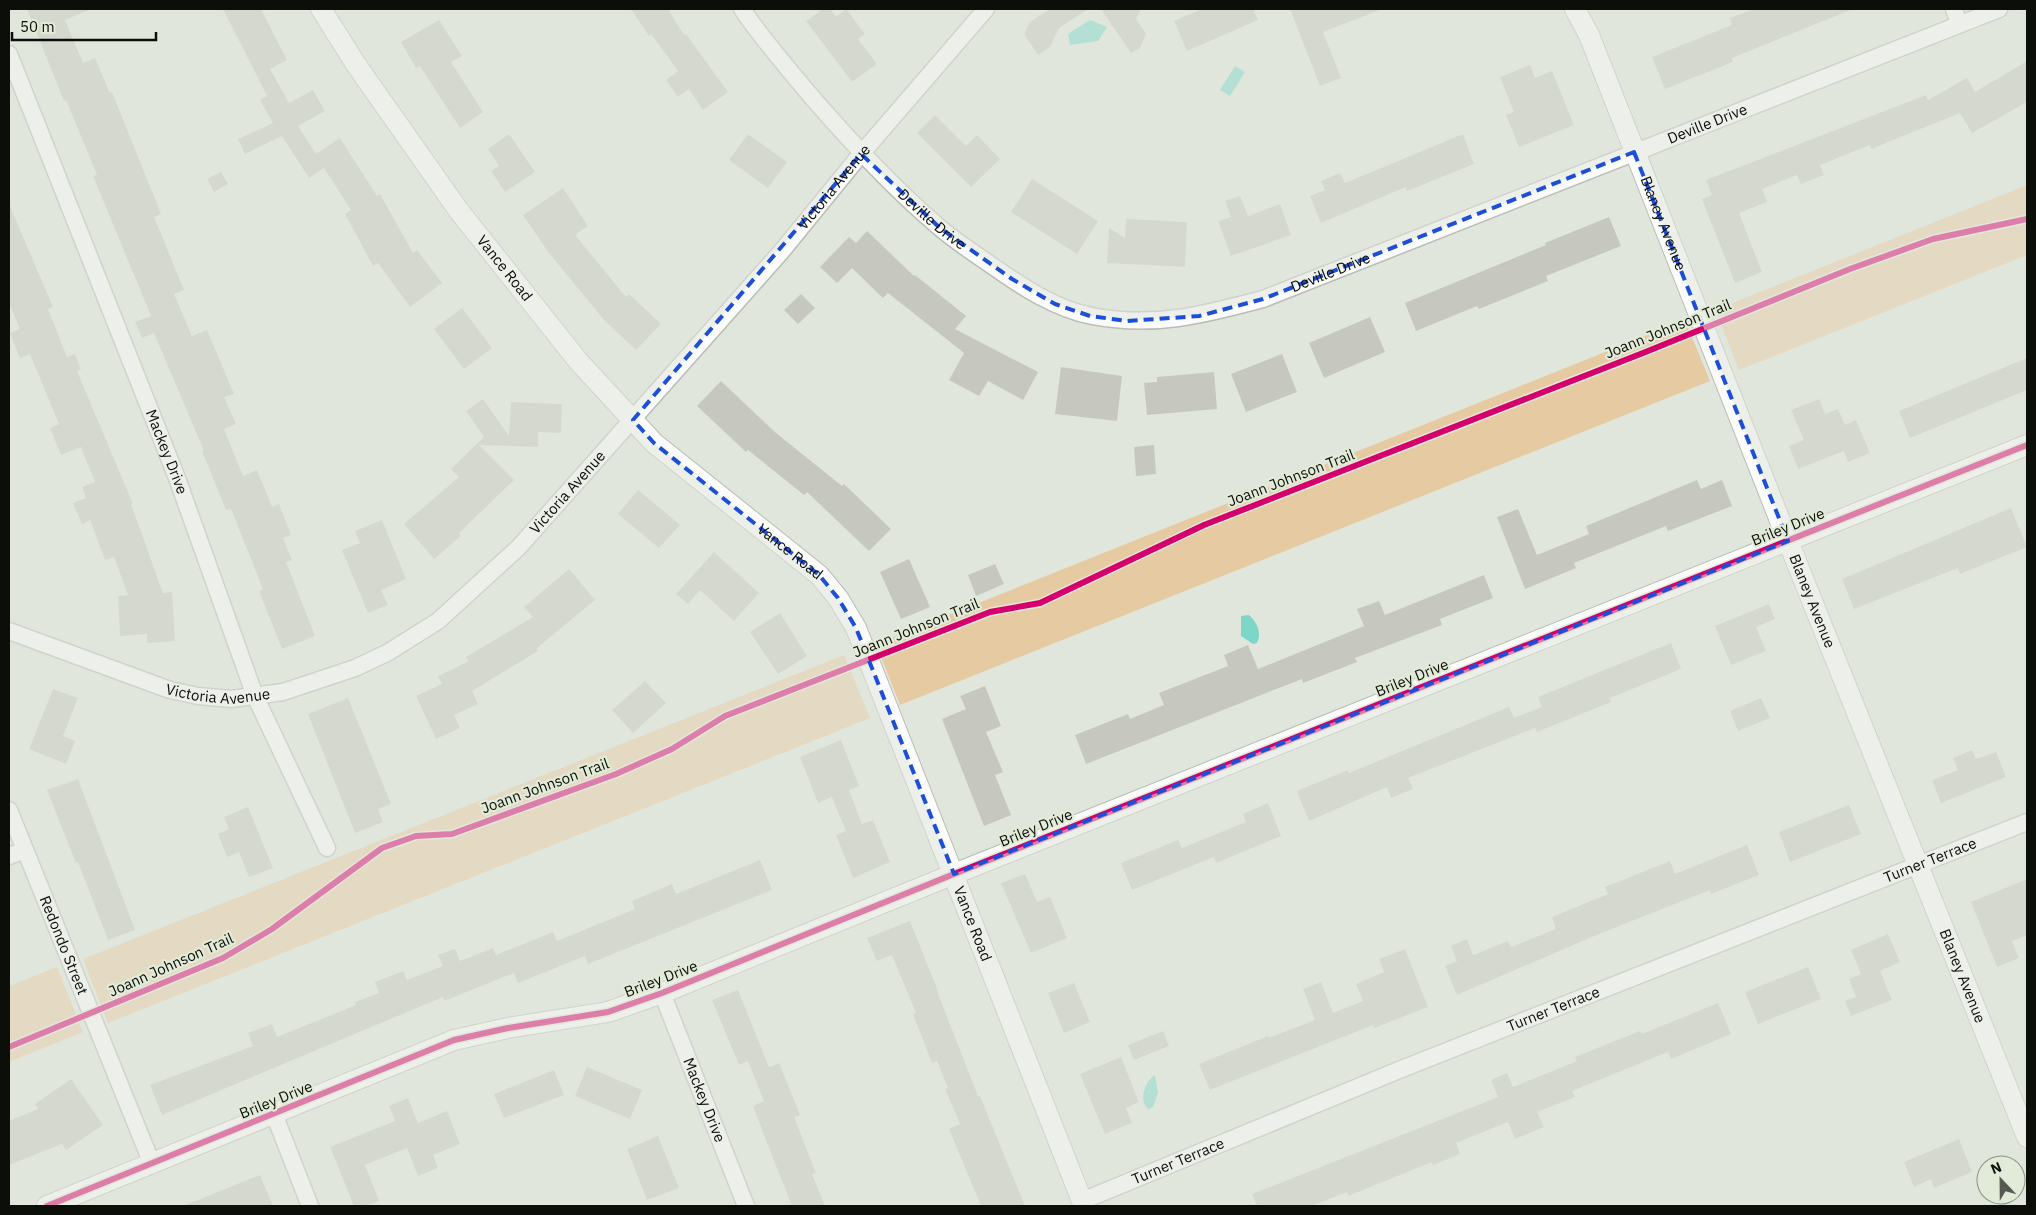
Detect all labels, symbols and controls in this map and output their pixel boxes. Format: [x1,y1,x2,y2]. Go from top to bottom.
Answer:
scale bar [12,10,156,42]
text: 50 m [20,17,55,36]
street label: Deville Drive [1665,99,1750,148]
street label: Victoria Avenue [793,140,874,234]
street label: Blaney Avenue [1636,173,1691,273]
street label: Deville Drive [894,184,970,254]
street label: Vance Road [473,231,537,305]
street label: Deville Drive [1288,248,1373,296]
street label: Joann Johnson Trail [1602,295,1734,363]
street label: Mackey Drive [142,407,192,497]
street label: Joann Johnson Trail [1225,445,1357,511]
street label: Victoria Avenue [525,446,609,538]
street label: Briley Drive [1748,503,1827,550]
street label: Vance Road [753,519,827,583]
street label: Blaney Avenue [1785,551,1840,651]
street label: Joann Johnson Trail [850,594,982,662]
street label: Briley Drive [1372,654,1451,701]
street label: Victoria Avenue [164,679,271,708]
street label: Joann Johnson Trail [478,754,611,817]
street label: Briley Drive [996,804,1075,851]
street label: Turner Terrace [1881,833,1979,887]
street label: Vance Road [950,883,996,964]
street label: Redondo Street [36,893,93,997]
street label: Blaney Avenue [1936,926,1990,1026]
street label: Joann Johnson Trail [105,928,236,1001]
street label: Briley Drive [621,956,700,1001]
street label: Turner Terrace [1504,982,1602,1035]
street label: Mackey Drive [679,1055,730,1145]
street label: Briley Drive [236,1076,315,1123]
street label: Turner Terrace [1129,1133,1227,1188]
north arrow [1976,1155,2026,1205]
text: N [1988,1158,2004,1178]

